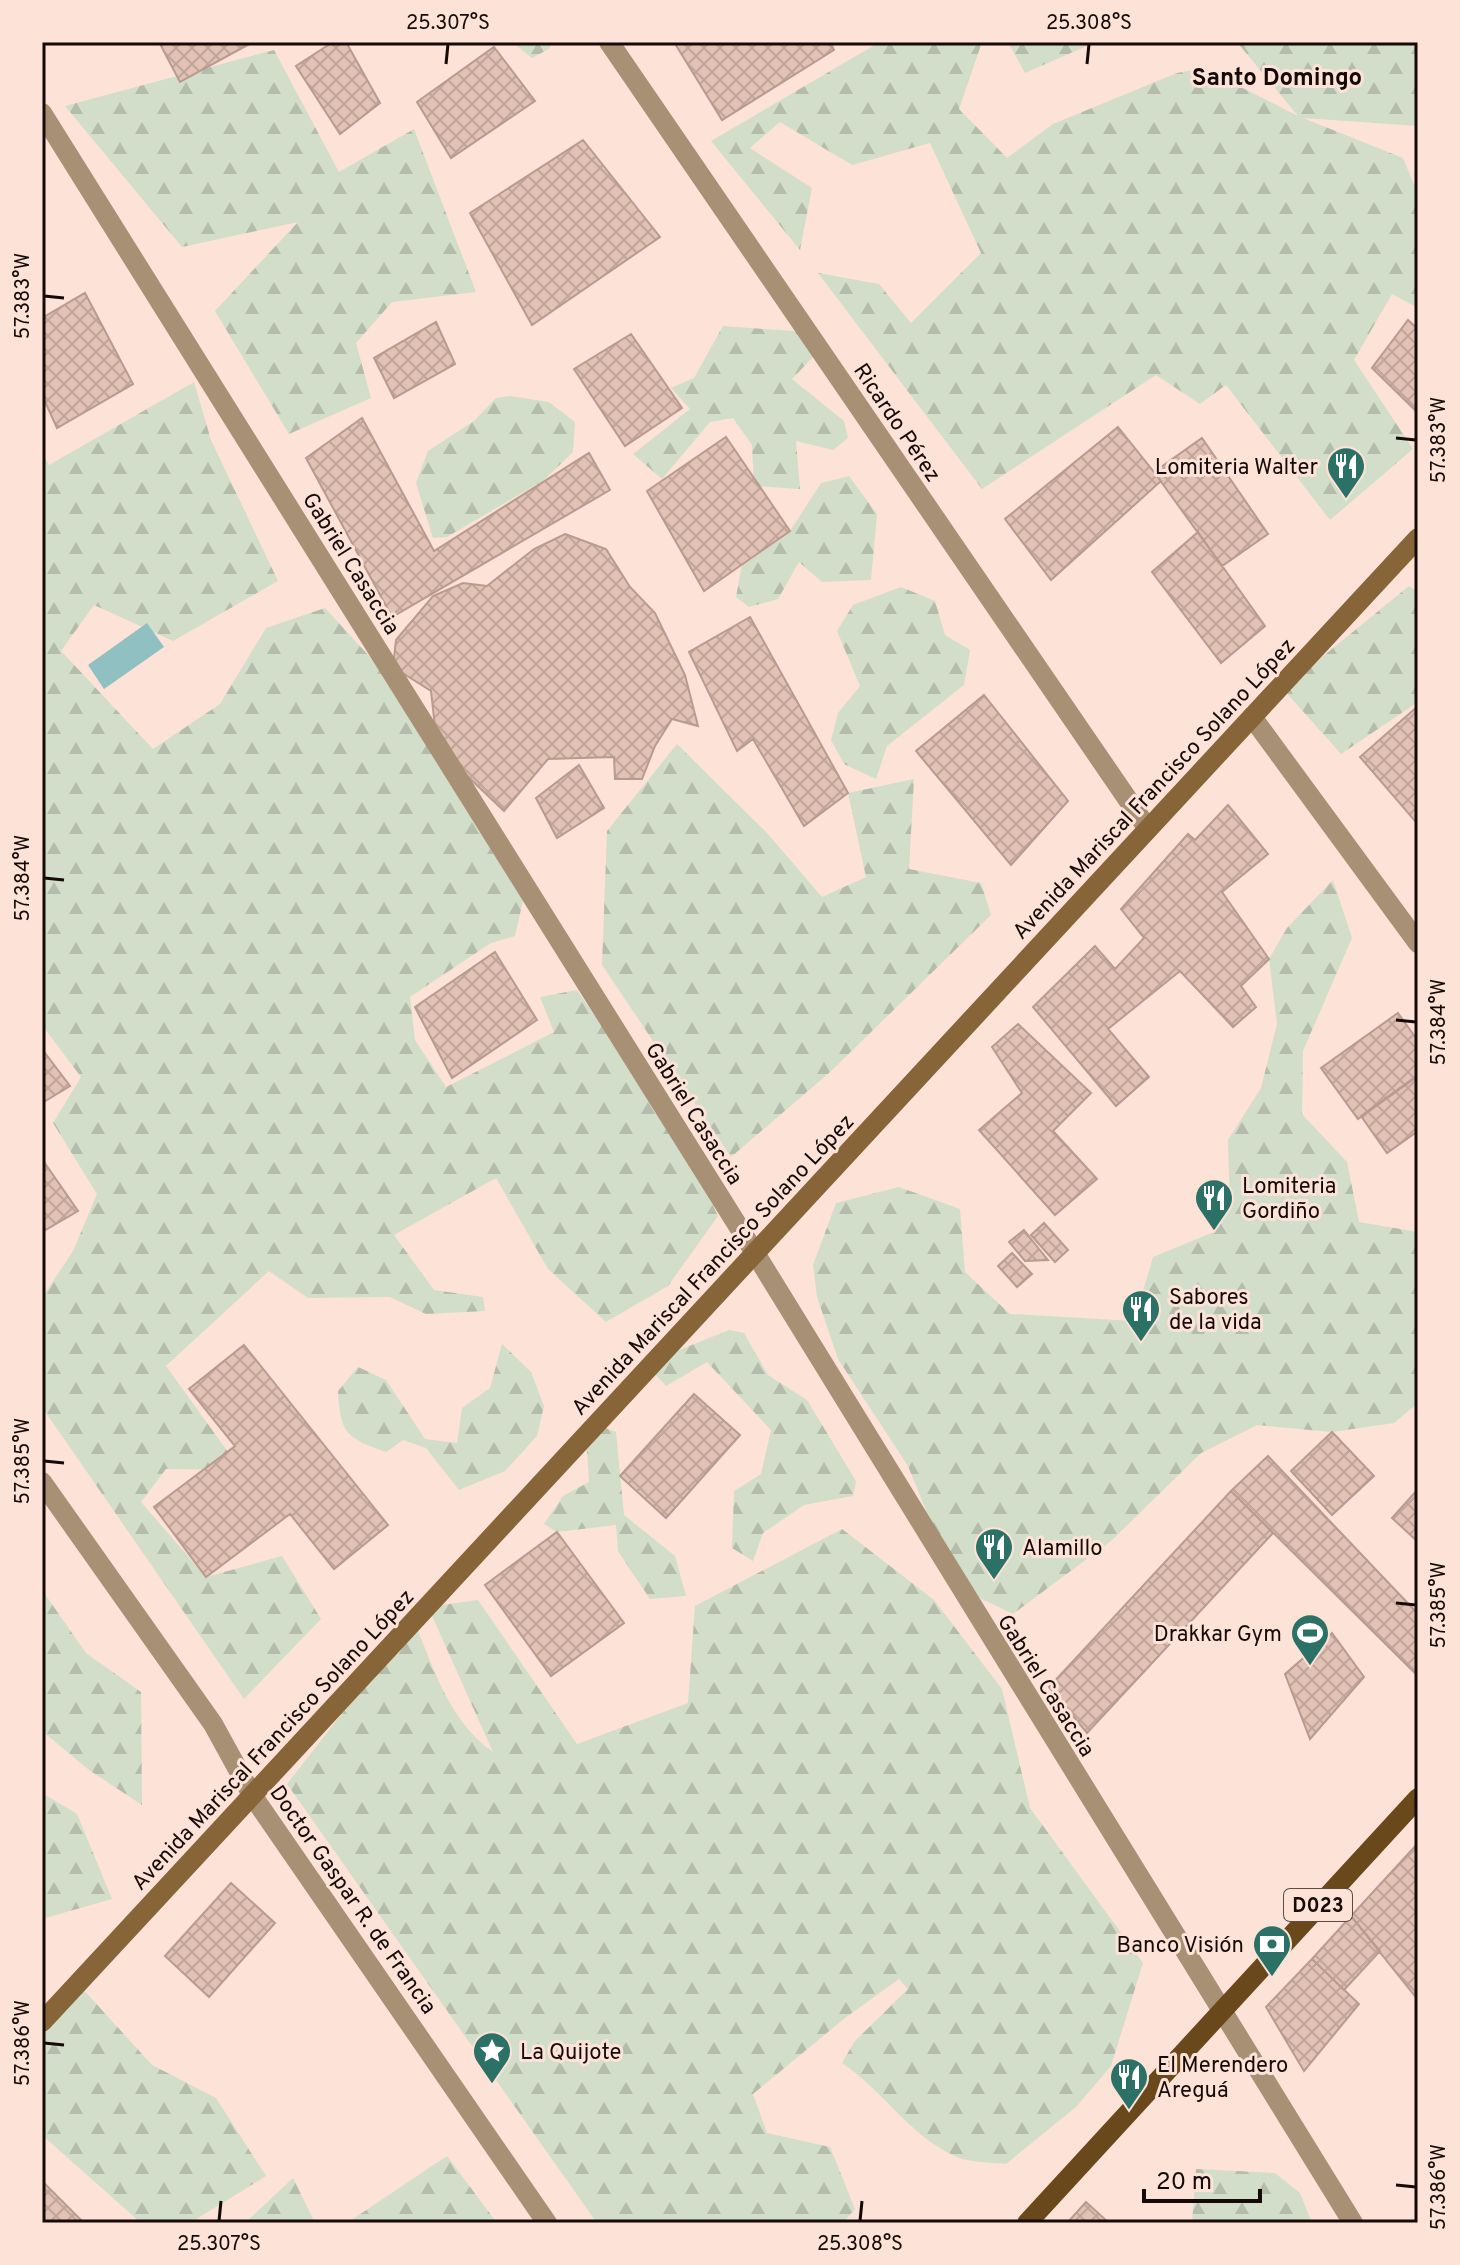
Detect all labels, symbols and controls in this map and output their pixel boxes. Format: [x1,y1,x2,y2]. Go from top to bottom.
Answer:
text: 25.307°S [406,11,490,37]
text: 25.308°S [1046,11,1132,37]
district label: Santo Domingo [1192,64,1362,94]
text: 57.383°W [11,253,37,339]
street label: Ricardo Pérez [846,359,945,488]
text: 57.383°W [1427,397,1453,483]
restaurant icon: Lomiteria Walter [1325,445,1367,500]
place label: Lomiteria Walter [1155,455,1318,482]
street label: Gabriel Casaccia [295,488,404,641]
street label: Avenida Mariscal Francisco Solano López [1008,633,1302,946]
text: 57.384°W [11,835,37,921]
text: 57.384°W [1427,979,1453,1065]
street label: Gabriel Casaccia [638,1038,747,1191]
street label: Avenida Mariscal Francisco Solano López [567,1109,861,1422]
place label: Lomiteria Gordiño [1242,1174,1336,1226]
restaurant icon: Lomiteria Gordiño [1193,1177,1235,1232]
place label: Sabores de la vida [1169,1285,1262,1337]
restaurant icon: Sabores de la vida [1120,1288,1162,1343]
text: 57.385°W [11,1418,37,1504]
restaurant icon: Alamillo [973,1526,1015,1581]
place label: Alamillo [1022,1536,1103,1563]
text: 57.385°W [1427,1562,1453,1648]
street label: Avenida Mariscal Francisco Solano López [127,1584,421,1897]
street label: Gabriel Casaccia [990,1610,1099,1763]
sports icon: Drakkar Gym [1289,1612,1331,1667]
place label: Drakkar Gym [1154,1622,1282,1649]
street label: Doctor Gaspar R. de Francia [263,1781,441,2020]
road number: D023 [1284,1889,1352,1921]
bank icon: Banco Visión [1251,1923,1293,1978]
place label: Banco Visión [1117,1933,1244,1960]
text: 57.386°W [11,2000,37,2086]
place icon: La Quijote [471,2030,513,2085]
place label: La Quijote [520,2040,621,2067]
place label: El Merendero Areguá [1157,2053,1288,2105]
restaurant icon: El Merendero Areguá [1108,2056,1150,2111]
text: 57.386°W [1427,2144,1453,2230]
scale bar [1144,2153,1260,2203]
text: 20 m [1156,2168,1212,2198]
text: 25.307°S [177,2232,261,2258]
text: 25.308°S [817,2232,903,2258]

